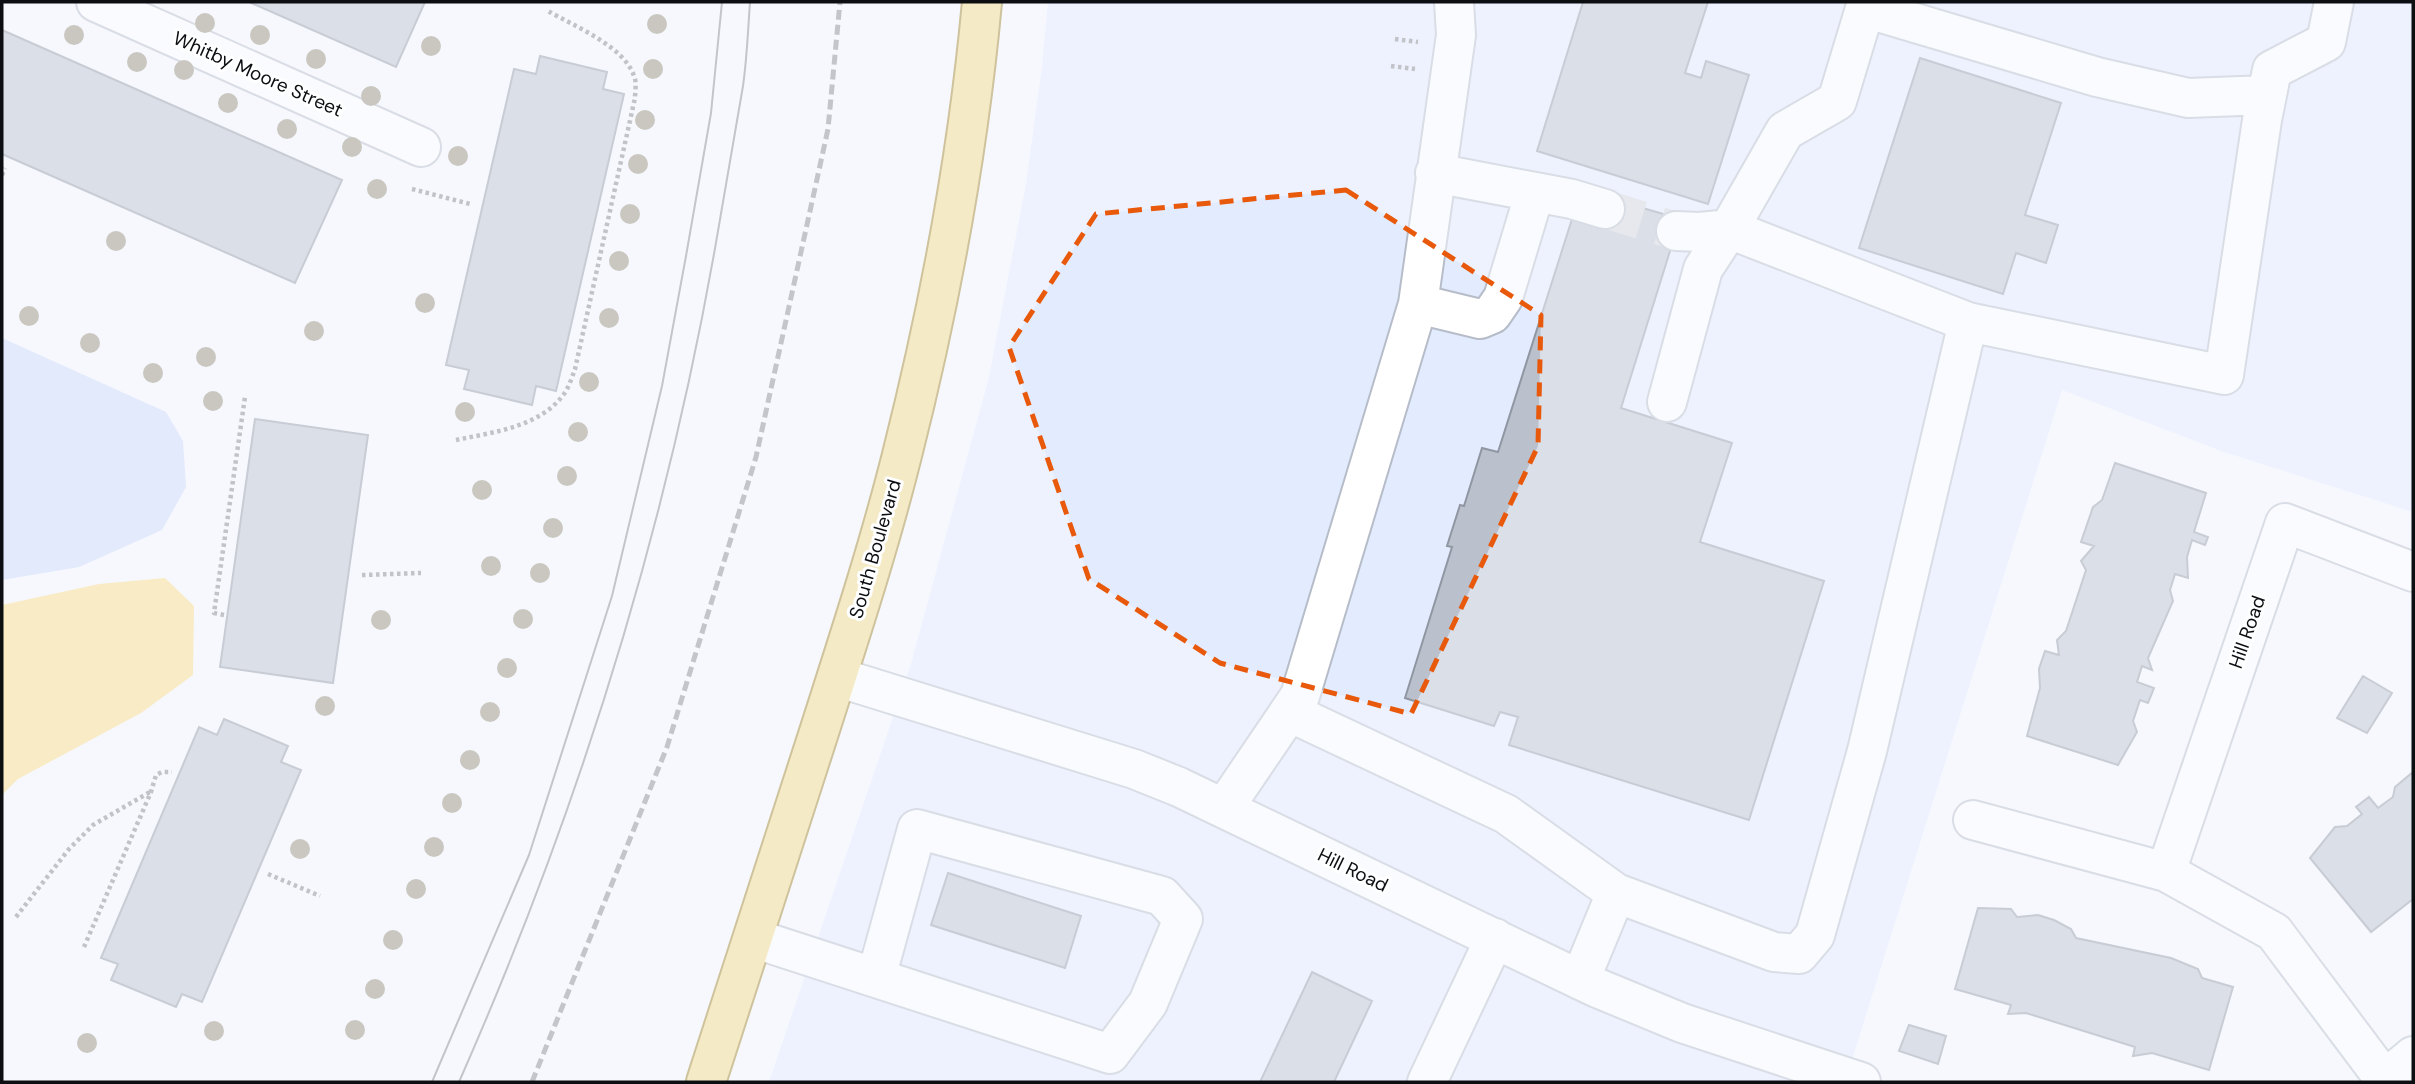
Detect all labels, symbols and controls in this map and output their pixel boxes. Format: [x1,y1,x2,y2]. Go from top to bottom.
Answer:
street label: Whitby Moore Street [169,25,347,123]
street label: South Boulevard [843,477,907,621]
street label: Hill Road [2223,592,2271,672]
street label: Hill Road [1314,842,1392,898]

